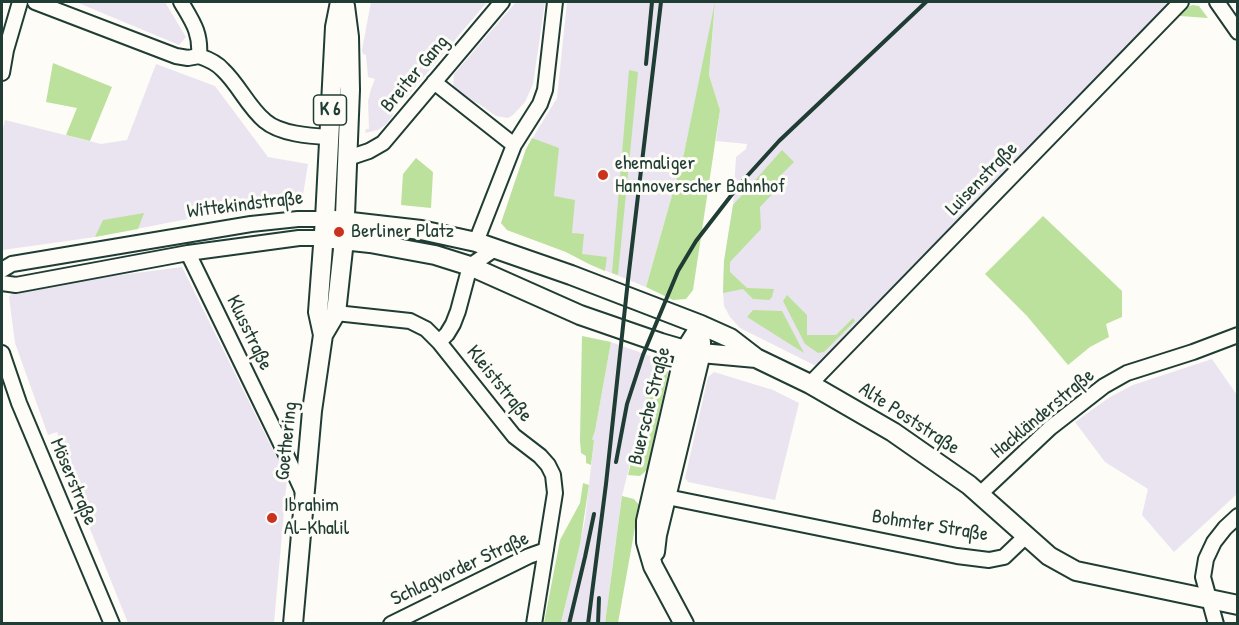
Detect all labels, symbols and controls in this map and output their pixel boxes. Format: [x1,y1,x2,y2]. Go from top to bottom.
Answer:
street label: Breiter Gang [376,31,454,117]
road number: K 6 [314,95,346,125]
street label: Luisenstraße [941,137,1023,221]
place label: ehemaliger Hannoverscher Bahnhof [615,152,785,199]
marker: ehemaliger Hannoverscher Bahnhof [596,168,610,182]
street label: Wittekindstraße [186,186,304,224]
place label: Berliner Platz [351,220,454,244]
marker: Berliner Platz [332,225,346,239]
street label: Klusstraße [221,292,277,374]
street label: Kleiststraße [461,341,537,427]
street label: Buersche Straße [624,345,676,467]
street label: Hackländerstraße [986,364,1100,464]
street label: Alte Poststraße [854,377,964,461]
street label: Goethering [271,400,303,482]
street label: Möserstraße [44,435,102,529]
place label: Ibrahim Al-Khalil [284,494,349,541]
street label: Bohmter Straße [870,505,990,547]
marker: Ibrahim Al-Khalil [265,511,279,525]
street label: Schlagvorder Straße [387,527,533,611]

